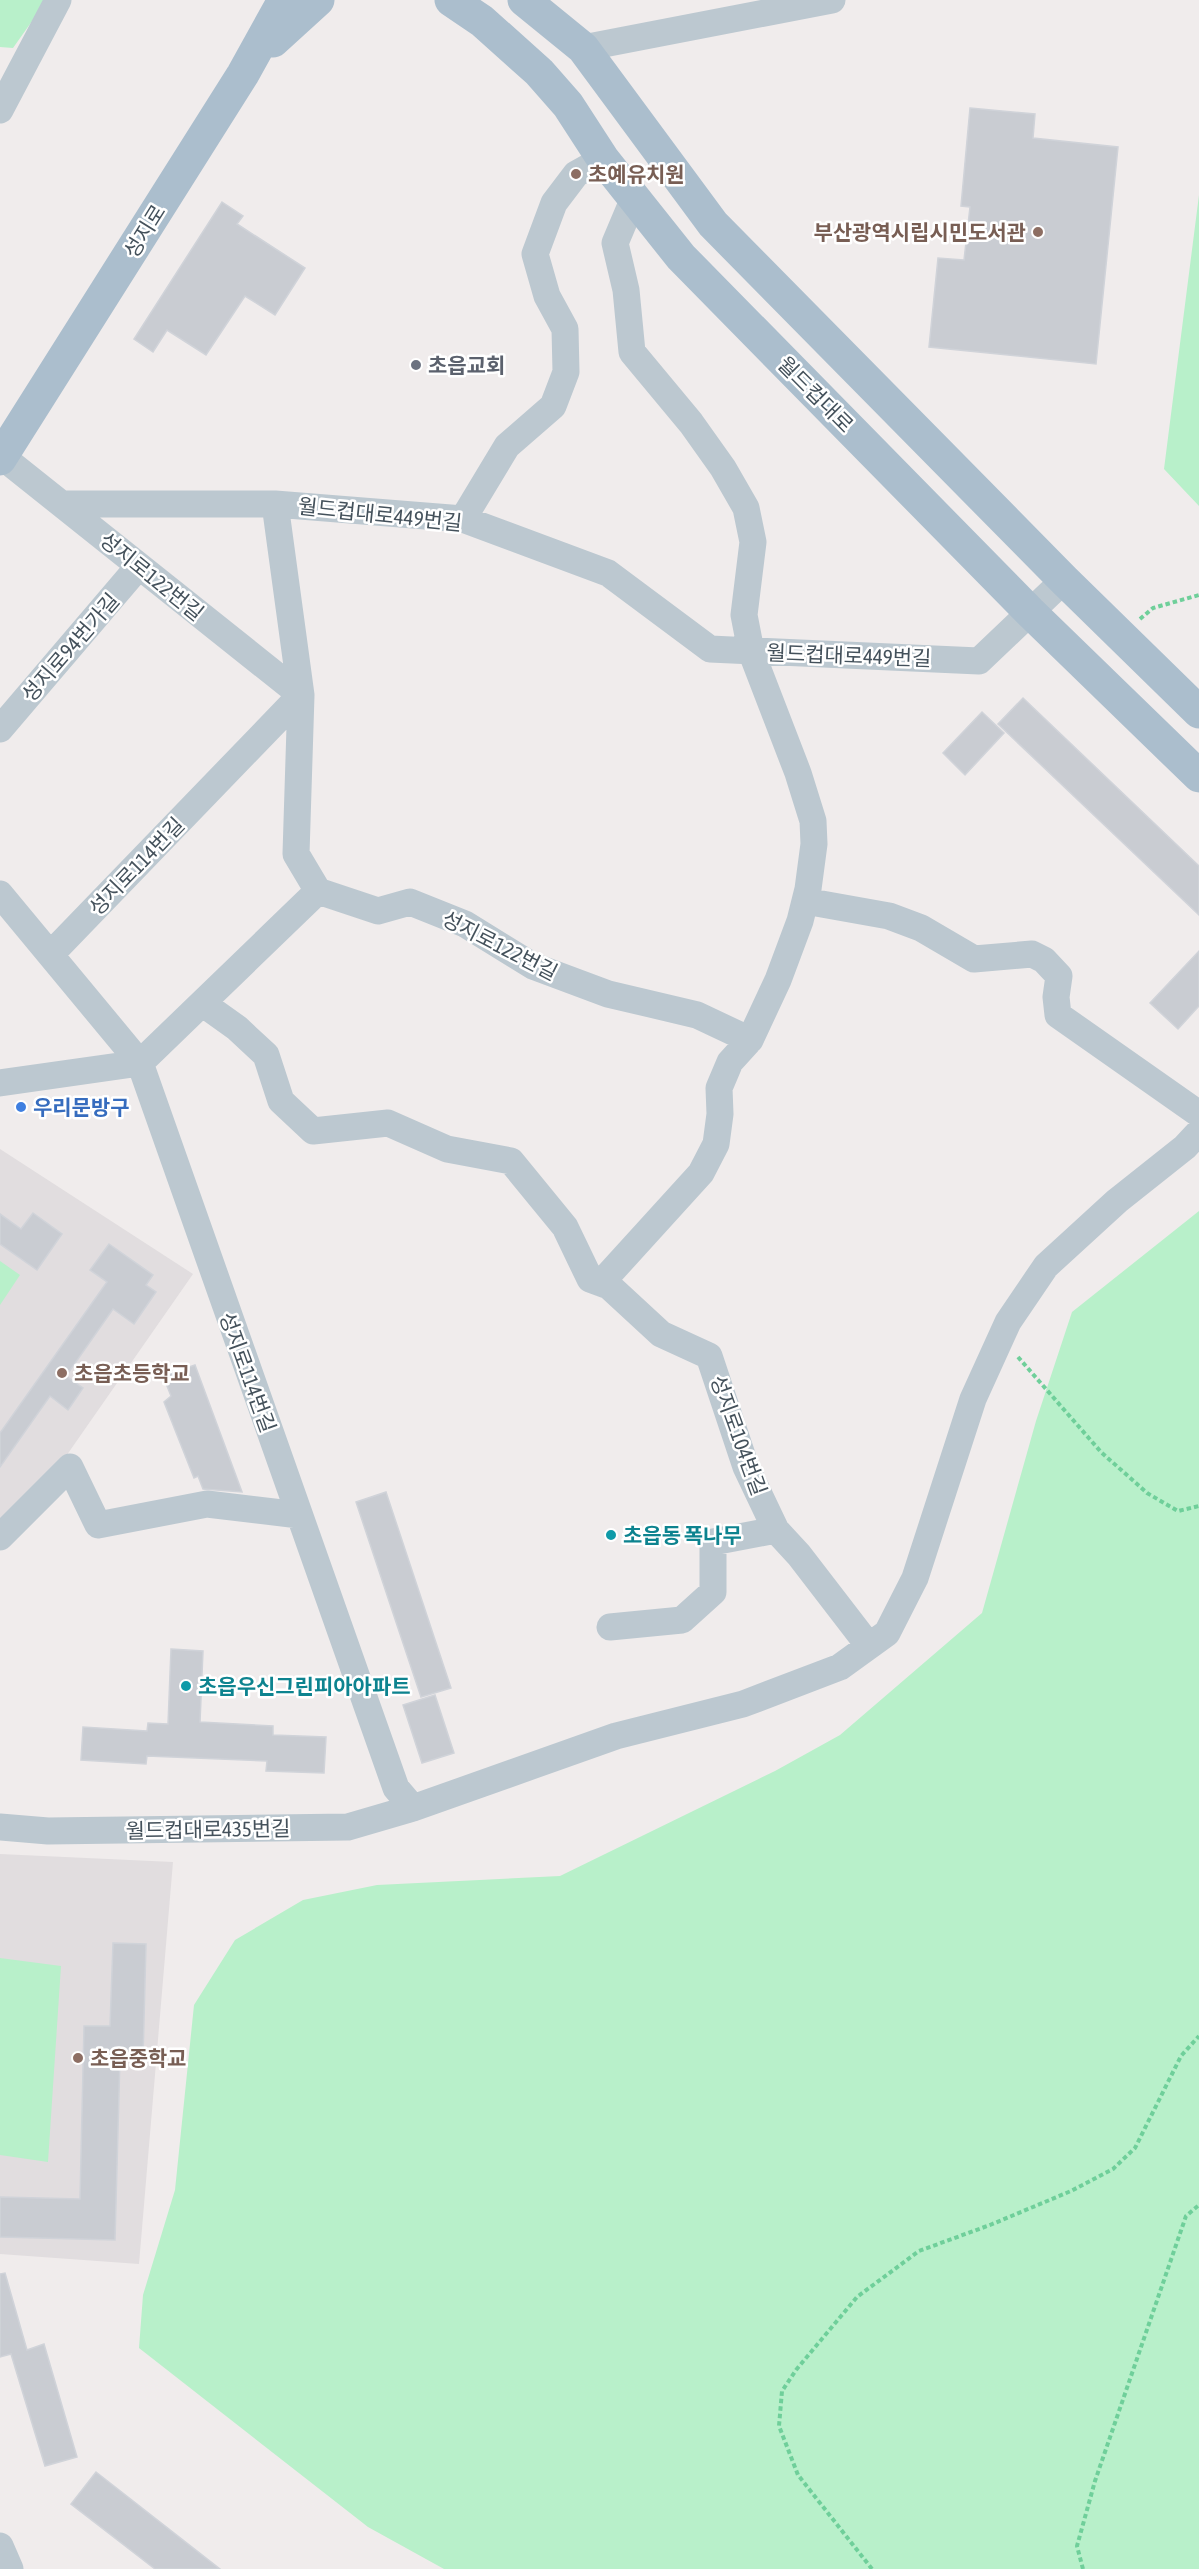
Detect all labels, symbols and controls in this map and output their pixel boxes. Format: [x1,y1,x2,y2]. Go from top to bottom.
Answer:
place label: 초예유치원 [588,162,685,186]
marker: 초예유치원 [569,167,583,181]
street label: 성지로 [118,200,170,262]
place label: 부산광역시립시민도서관 [813,220,1026,244]
marker: 부산광역시립시민도서관 [1031,225,1045,239]
street label: 월드컵대로 [773,351,859,437]
place label: 초읍교회 [428,353,505,377]
marker: 초읍교회 [409,358,423,372]
street label: 월드컵대로449번길 [297,493,463,535]
street label: 성지로122번길 [95,527,209,625]
street label: 성지로94번가길 [16,588,124,706]
street label: 월드컵대로449번길 [766,640,932,670]
street label: 성지로114번길 [84,812,188,920]
street label: 성지로122번길 [438,906,562,984]
place label: 우리문방구 [33,1095,130,1119]
marker: 우리문방구 [14,1100,28,1114]
street label: 성지로114번길 [215,1309,281,1435]
place label: 초읍초등학교 [74,1361,190,1385]
marker: 초읍초등학교 [55,1366,69,1380]
street label: 성지로104번길 [706,1372,772,1498]
place label: 초읍동 폭나무 [623,1523,742,1547]
marker: 초읍동 폭나무 [604,1528,618,1542]
place label: 초읍우신그린피아아파트 [198,1674,411,1698]
marker: 초읍우신그린피아아파트 [179,1679,193,1693]
street label: 월드컵대로435번길 [125,1816,291,1842]
place label: 초읍중학교 [90,2046,187,2070]
marker: 초읍중학교 [71,2051,85,2065]

